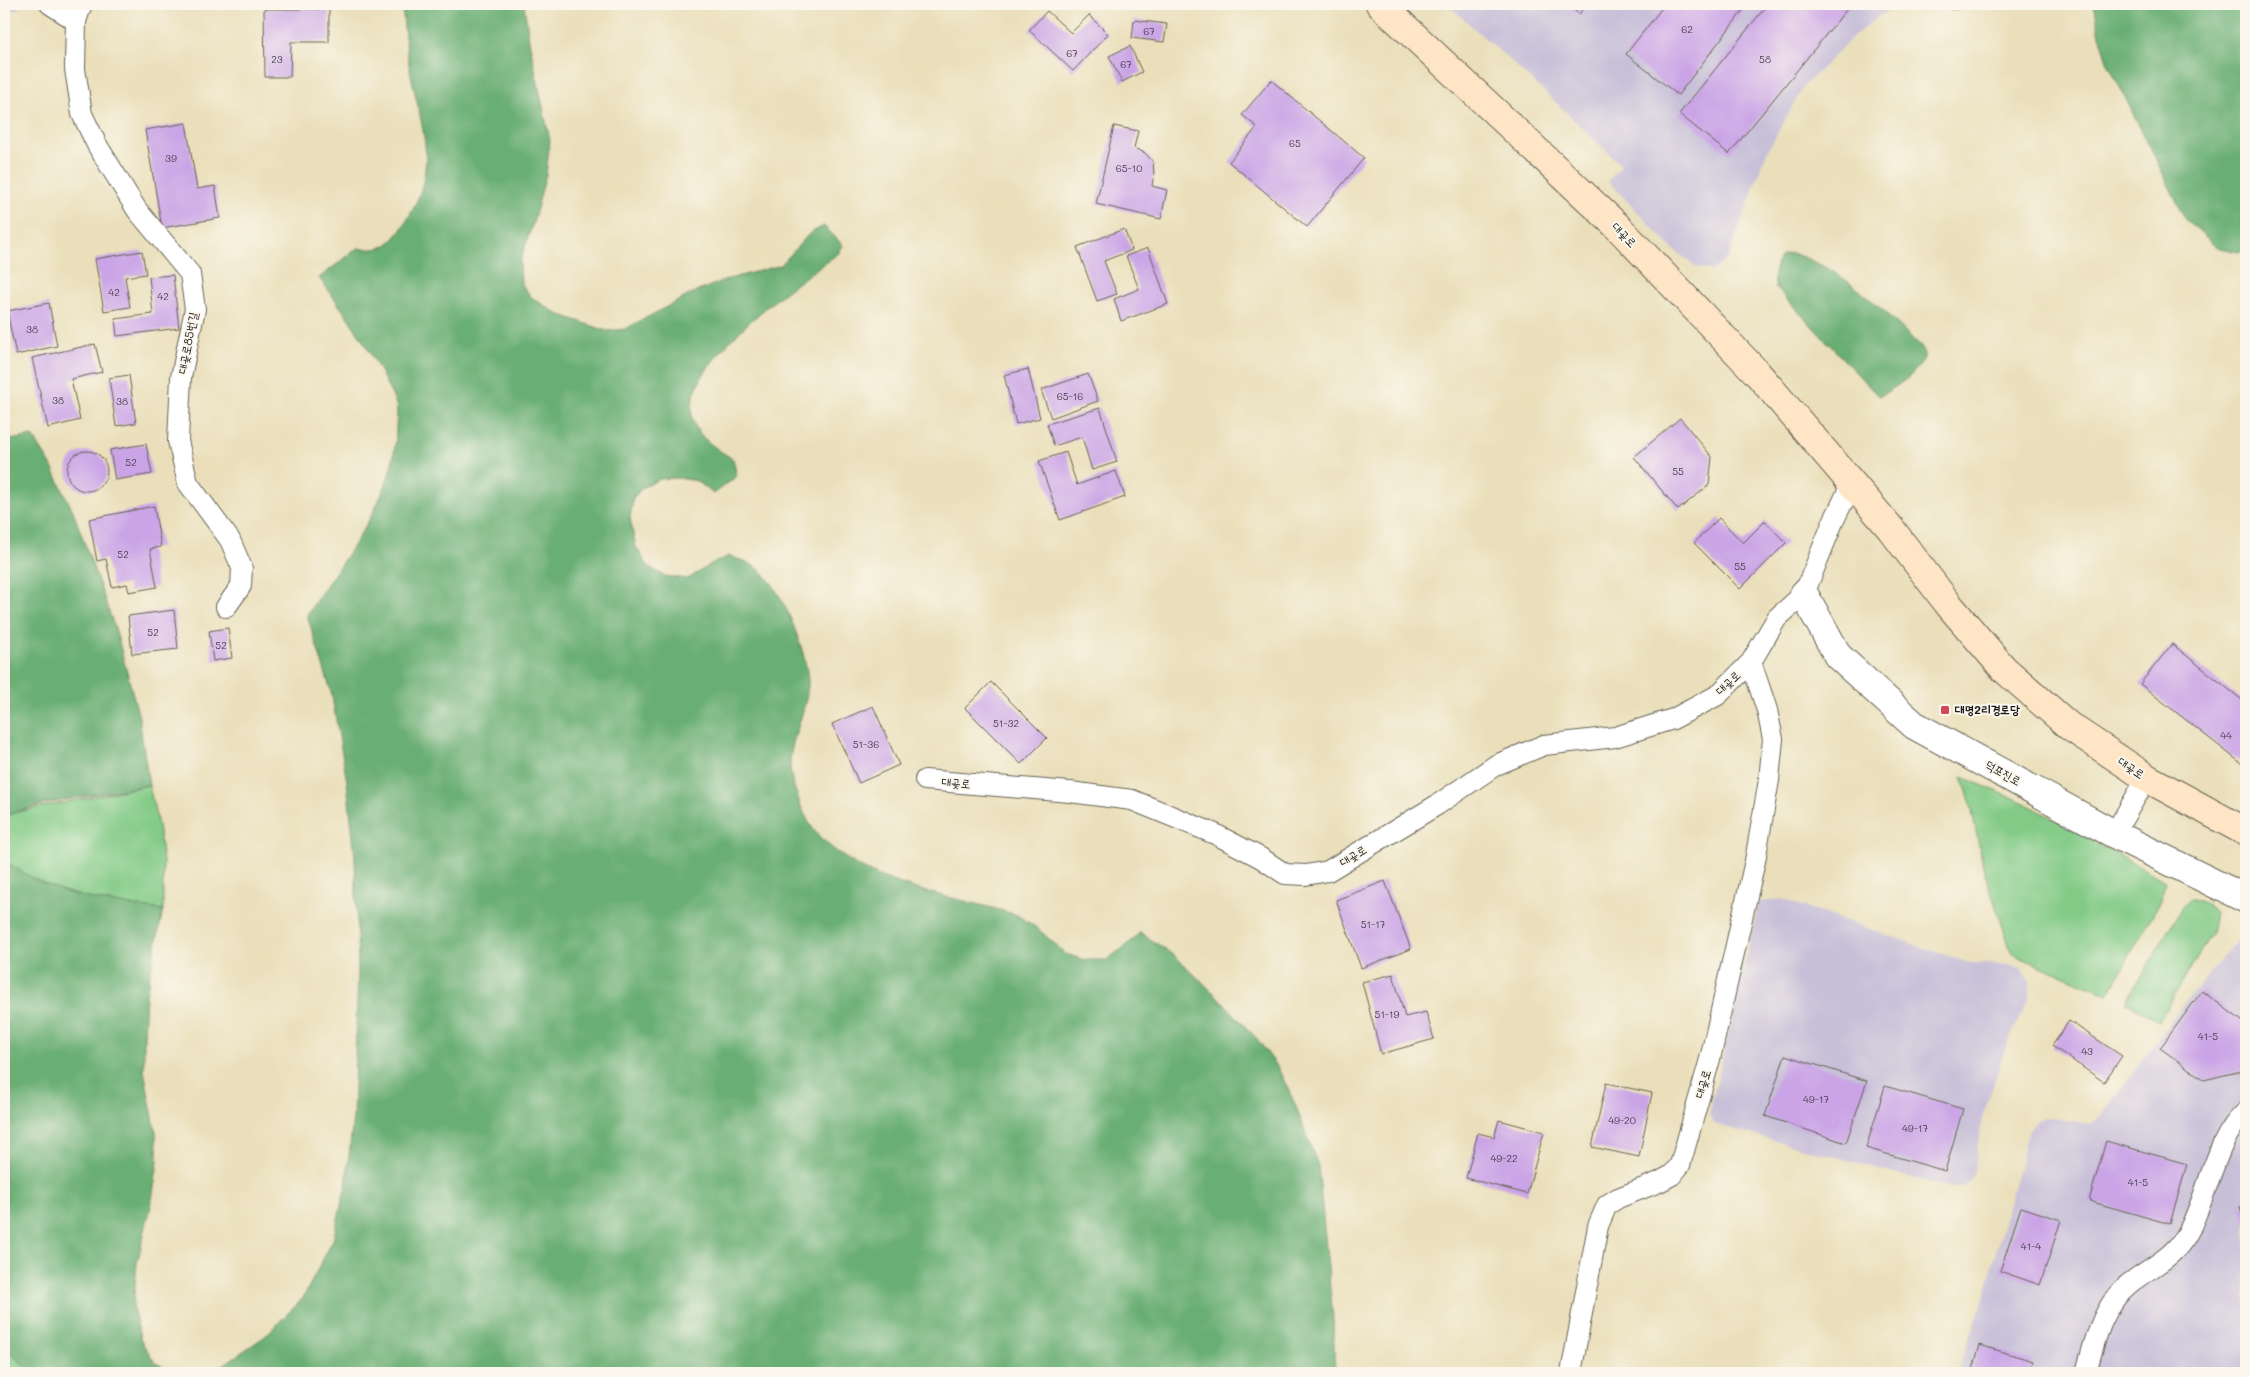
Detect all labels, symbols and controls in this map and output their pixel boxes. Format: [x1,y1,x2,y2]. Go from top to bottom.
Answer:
house number: 62 [1681,22,1693,36]
house number: 67 [1143,24,1155,38]
house number: 67 [1066,46,1078,60]
house number: 23 [271,52,283,66]
house number: 58 [1759,52,1771,66]
house number: 67 [1120,57,1132,71]
house number: 65 [1289,136,1301,150]
house number: 39 [165,151,177,165]
house number: 65-10 [1116,161,1142,175]
street label: 대곶로 [1609,218,1641,250]
house number: 42 [108,285,120,299]
house number: 42 [157,289,169,303]
street label: 대곶로85번길 [173,310,201,375]
house number: 38 [26,322,38,336]
house number: 65-16 [1057,389,1083,403]
house number: 38 [52,393,64,407]
house number: 38 [116,394,128,408]
house number: 52 [125,455,137,469]
house number: 55 [1672,464,1684,478]
house number: 52 [117,547,129,561]
house number: 55 [1734,559,1746,573]
house number: 52 [147,625,159,639]
house number: 52 [215,638,227,652]
street label: 대곶로 [1711,667,1743,698]
place label: 대명2리경로당 [1954,701,2020,717]
marker: 대명2리경로당 [1939,704,1951,716]
house number: 51-32 [993,716,1019,730]
house number: 44 [2220,728,2232,742]
house number: 51-36 [853,737,879,751]
street label: 대곶로 [2115,752,2148,782]
street label: 덕포진로 [1983,756,2024,788]
street label: 대곶로 [941,773,971,791]
street label: 대곶로 [1336,841,1369,869]
house number: 51-17 [1361,917,1386,931]
house number: 51-19 [1375,1007,1400,1021]
house number: 41-5 [2198,1029,2218,1043]
house number: 43 [2081,1044,2093,1058]
street label: 대곶로 [1690,1068,1714,1100]
house number: 49-17 [1803,1092,1829,1106]
house number: 49-20 [1608,1113,1636,1127]
house number: 49-17 [1902,1121,1928,1135]
house number: 49-22 [1490,1151,1518,1165]
house number: 41-5 [2128,1175,2148,1189]
house number: 41-4 [2021,1239,2041,1253]

